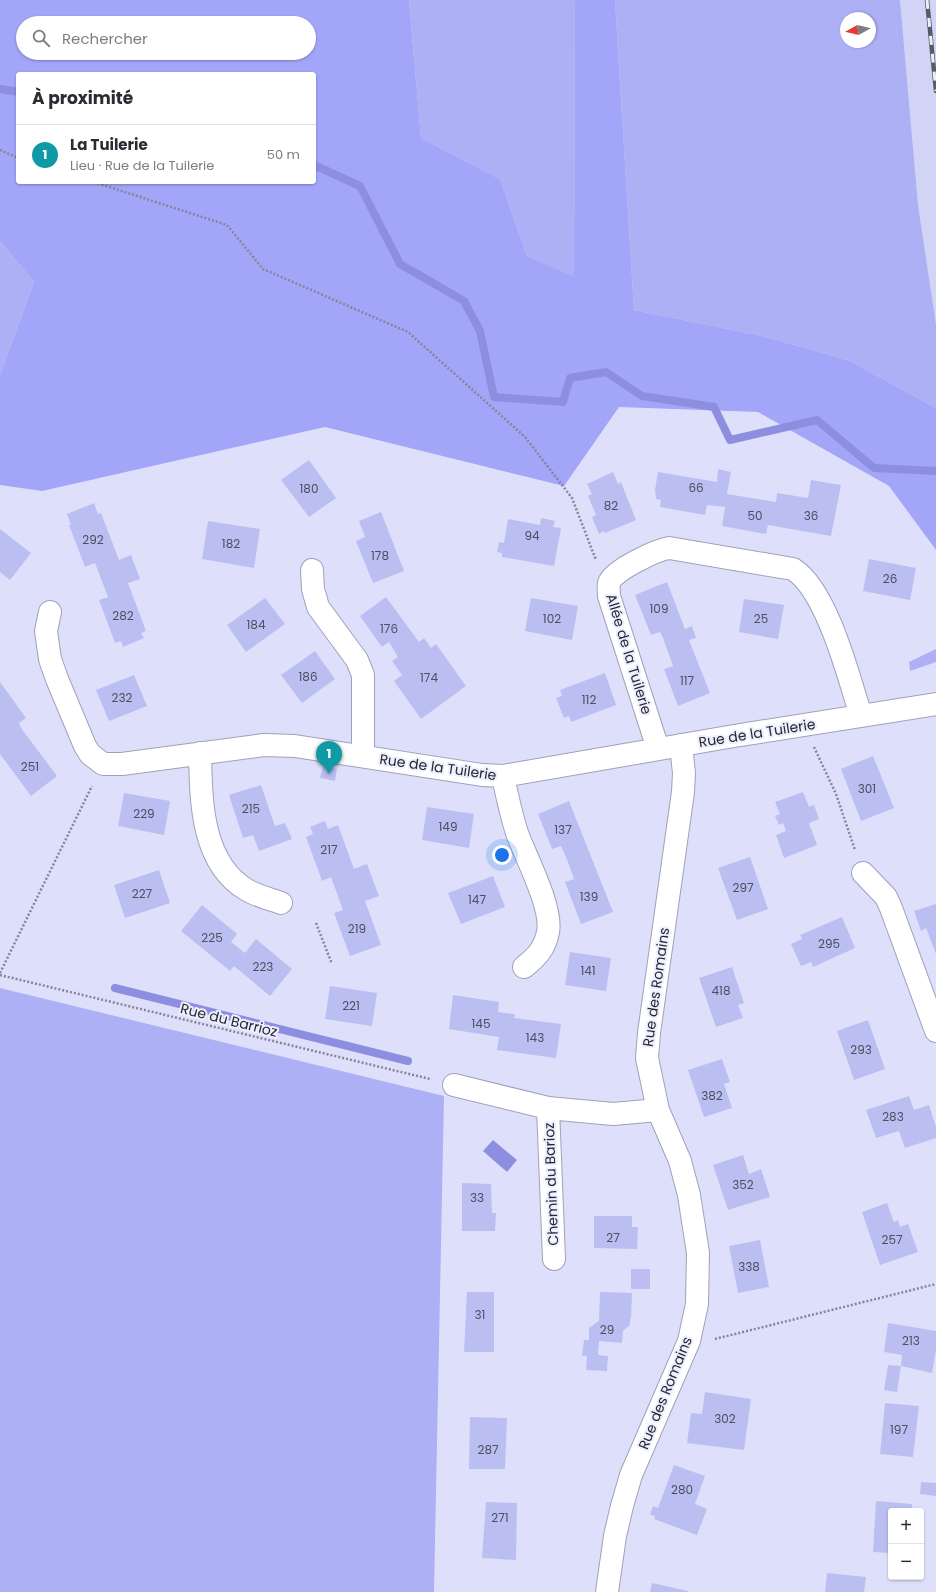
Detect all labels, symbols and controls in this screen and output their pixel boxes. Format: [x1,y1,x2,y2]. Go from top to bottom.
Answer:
north arrow [840,12,876,48]
search box [16,16,316,60]
icon: search [30,27,52,49]
text: Rechercher [62,28,148,49]
text: À proximité [32,86,133,110]
text: La Tuilerie [70,134,148,155]
text: 1 [43,145,47,164]
text: 50 m [267,145,300,164]
text: Lieu · Rue de la Tuilerie [70,156,214,175]
house number: 66 [688,479,704,496]
house number: 180 [300,480,318,497]
house number: 82 [604,497,618,514]
house number: 50 [747,507,763,524]
house number: 36 [804,507,818,524]
house number: 94 [524,527,540,544]
house number: 292 [82,531,104,548]
house number: 182 [222,535,240,552]
house number: 178 [371,547,389,564]
house number: 26 [883,570,897,587]
street label: Allée de la Tuilerie [601,591,657,717]
house number: 109 [650,600,668,617]
house number: 282 [112,607,134,624]
house number: 102 [543,610,561,627]
house number: 25 [754,610,768,627]
house number: 184 [247,616,266,633]
house number: 176 [380,620,398,637]
house number: 186 [298,668,318,685]
house number: 174 [420,669,438,686]
house number: 117 [680,672,695,689]
house number: 232 [112,689,133,706]
house number: 112 [582,691,596,708]
street label: Rue de la Tuilerie [697,714,817,752]
pin: 1 [316,741,342,774]
street label: Rue de la Tuilerie [378,749,498,785]
house number: 251 [21,758,39,775]
house number: 301 [858,780,876,797]
house number: 215 [242,800,260,817]
house number: 229 [133,805,155,822]
house number: 149 [439,818,457,835]
house number: 137 [554,821,572,838]
house number: 217 [320,841,338,858]
your location [492,845,512,865]
house number: 297 [732,879,754,896]
house number: 227 [132,885,153,902]
house number: 139 [580,888,598,905]
house number: 147 [468,891,486,908]
house number: 219 [348,920,366,937]
street label: Rue des Romains [638,926,674,1048]
house number: 225 [201,929,223,946]
house number: 295 [818,935,840,952]
house number: 223 [253,958,273,975]
house number: 141 [580,962,596,979]
house number: 418 [712,982,730,999]
house number: 221 [342,997,360,1014]
street label: Rue du Barrioz [178,998,280,1042]
house number: 145 [472,1015,490,1032]
house number: 143 [526,1029,544,1046]
house number: 293 [850,1041,872,1058]
house number: 382 [701,1087,723,1104]
house number: 283 [882,1108,904,1125]
street label: Chemin du Barioz [539,1122,563,1246]
house number: 352 [732,1176,754,1193]
house number: 33 [470,1189,484,1206]
house number: 27 [606,1229,620,1246]
house number: 257 [882,1231,903,1248]
house number: 338 [738,1258,760,1275]
house number: 31 [475,1306,485,1323]
house number: 29 [600,1321,614,1338]
house number: 213 [902,1332,920,1349]
street label: Rue des Romains [633,1334,697,1452]
house number: 302 [714,1410,736,1427]
house number: 197 [890,1421,908,1438]
house number: 287 [477,1441,499,1458]
house number: 280 [671,1481,693,1498]
map controls [888,1508,924,1580]
button: + [888,1508,924,1544]
house number: 271 [491,1509,509,1526]
button: − [888,1544,924,1580]

